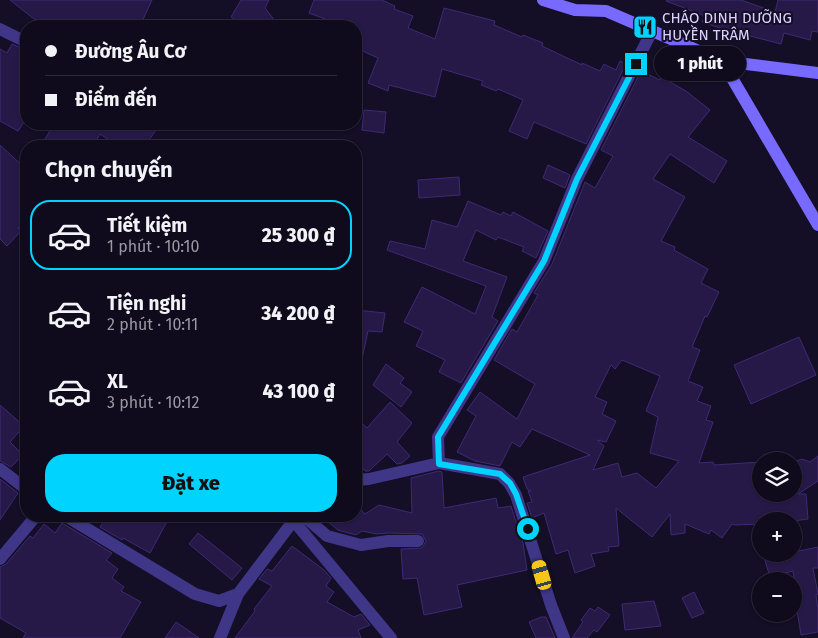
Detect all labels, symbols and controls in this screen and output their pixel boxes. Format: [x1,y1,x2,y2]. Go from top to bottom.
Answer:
place label: CHÁO DINH DƯỠNG HUYỀN TRÂM [662,9,792,44]
restaurant icon: CHÁO DINH DƯỠNG HUYỀN TRÂM [632,14,658,40]
text: Đường Âu Cơ [75,40,186,63]
callout: 1 phút [654,46,746,82]
route end [625,53,647,75]
text: 1 phút [677,54,723,73]
text: Điểm đến [75,88,157,111]
text: Chọn chuyến [45,156,173,183]
icon: car [47,213,92,258]
text: Tiết kiệm [107,214,187,237]
text: 25 300 ₫ [262,224,335,247]
text: 1 phút · 10:10 [107,237,199,256]
icon: car [47,291,92,336]
text: Tiện nghi [107,292,186,315]
text: 34 200 ₫ [261,302,335,325]
text: 2 phút · 10:11 [107,315,198,334]
icon: car [47,369,92,414]
text: XL [107,370,128,393]
text: 43 100 ₫ [263,380,335,403]
text: 3 phút · 10:12 [107,393,199,412]
map controls [752,452,802,622]
button: layers [752,452,802,502]
button: Đặt xe [45,454,337,512]
button: + [752,512,802,562]
route start [517,518,539,540]
car [530,559,553,591]
button: − [752,572,802,622]

